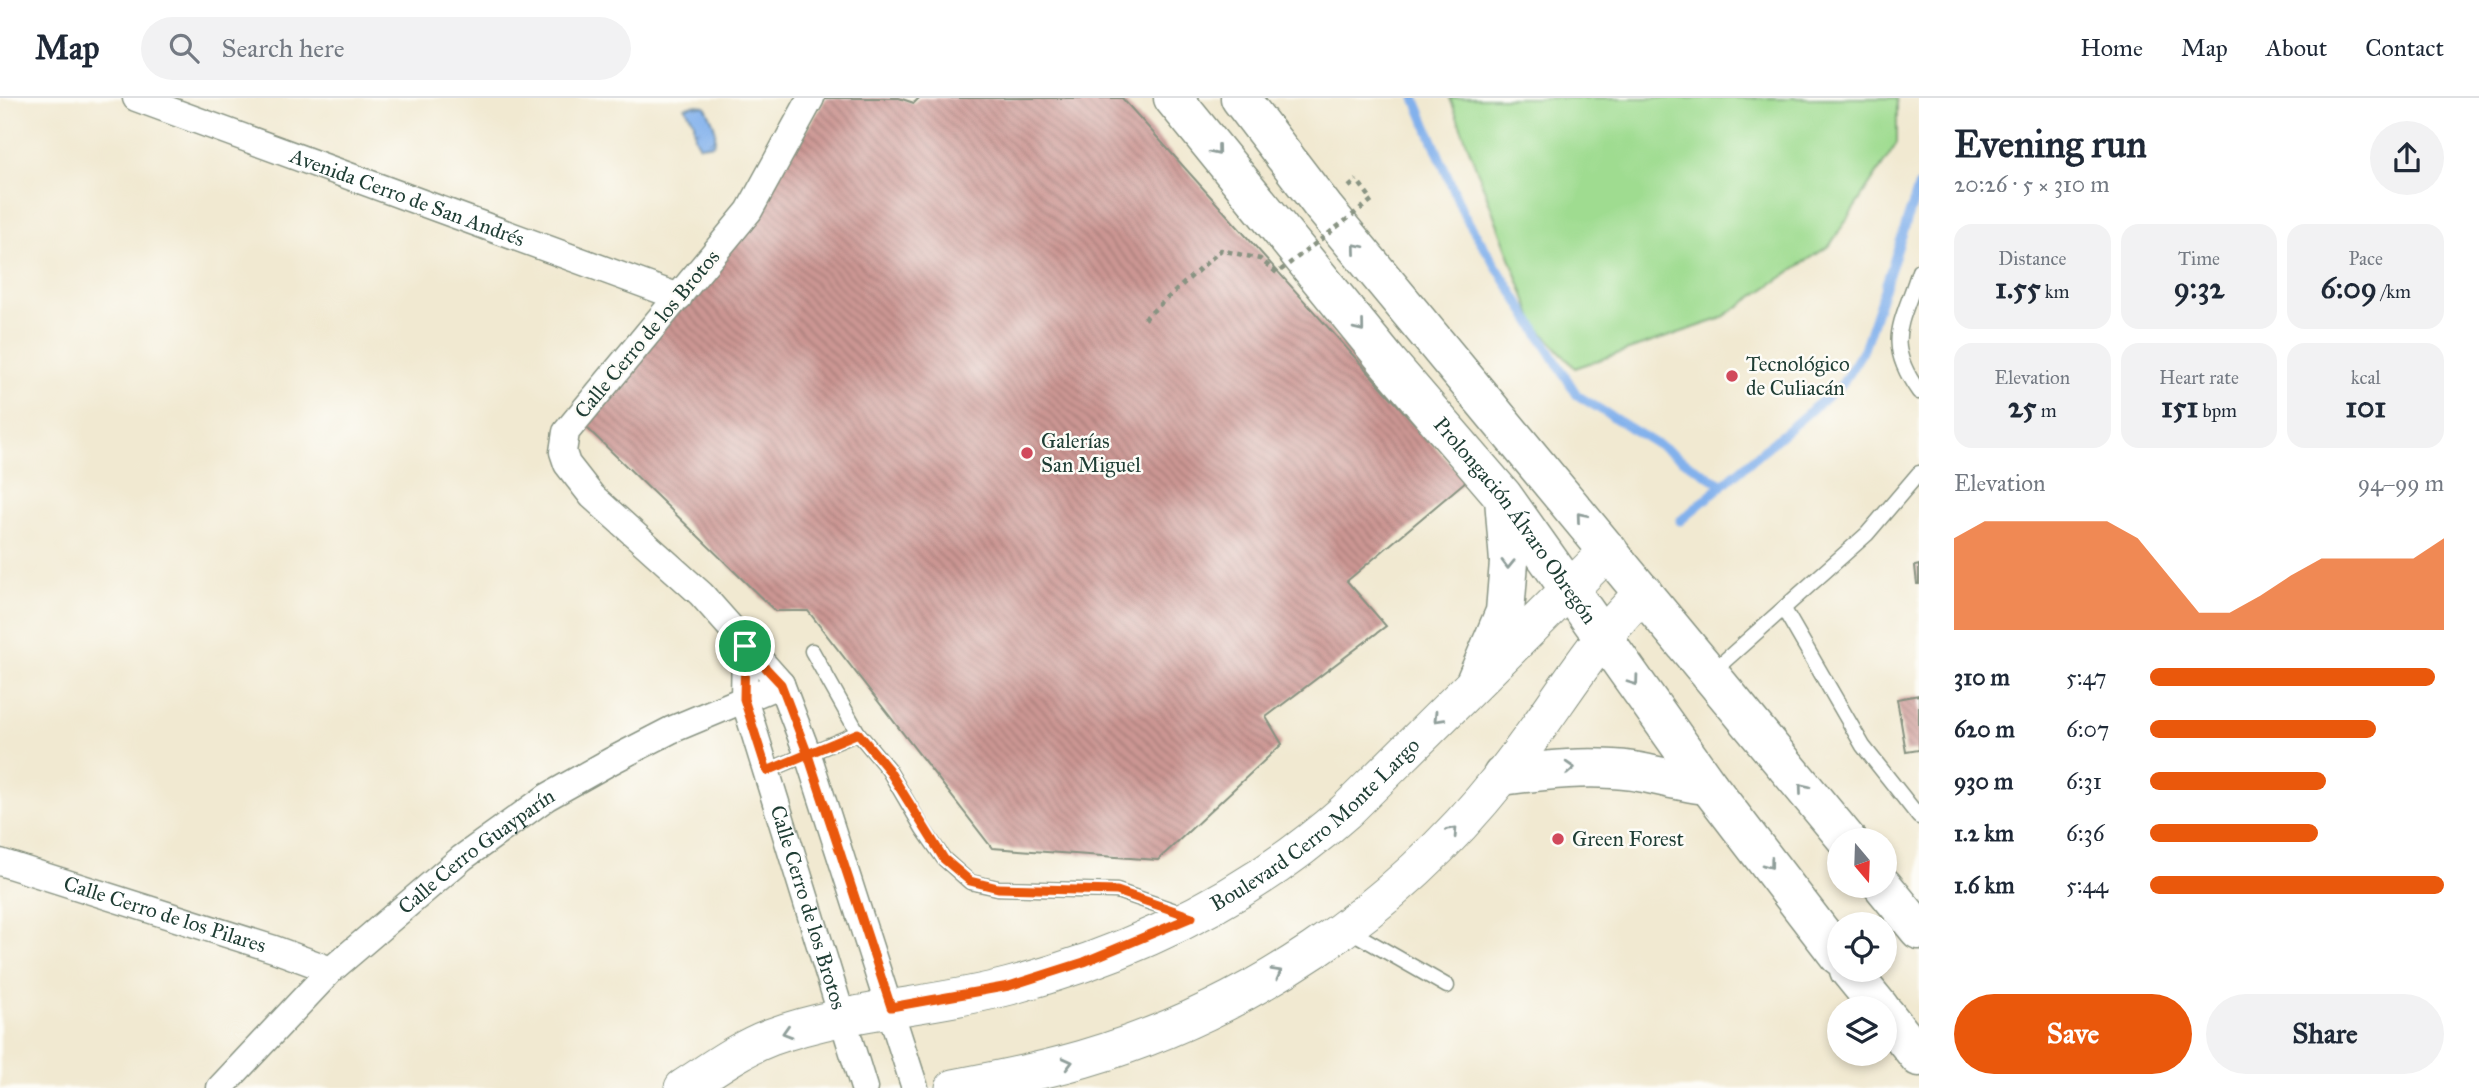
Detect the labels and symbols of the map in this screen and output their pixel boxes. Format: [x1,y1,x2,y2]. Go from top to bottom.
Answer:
street label: Avenida Cerro de San Andrés [286,142,528,252]
one-way arrow [1208,142,1220,155]
street label: Calle Cerro de los Brotos [569,244,725,424]
one-way arrow [1353,244,1365,257]
one-way arrow [1352,319,1364,332]
place label: Tecnológico de Culiacán [1746,351,1850,401]
marker: Tecnológico de Culiacán [1724,368,1740,384]
street label: Prolongación Álvaro Obregón [1428,412,1603,629]
place label: Galerías San Miguel [1041,428,1141,478]
marker: Galerías San Miguel [1019,445,1035,461]
one-way arrow [1577,512,1589,525]
one-way arrow [1500,559,1516,570]
pin [715,616,775,676]
one-way arrow [1626,673,1638,686]
one-way arrow [1434,710,1447,723]
street label: Boulevard Cerro Monte Largo [1206,732,1425,917]
one-way arrow [1565,761,1576,776]
street label: Calle Cerro Guayparín [393,782,559,920]
one-way arrow [1799,783,1811,796]
street label: Calle Cerro de los Brotos [765,802,852,1013]
one-way arrow [1445,826,1457,839]
place label: Green Forest [1572,826,1685,852]
north arrow [1827,828,1897,898]
marker: Green Forest [1550,831,1566,847]
one-way arrow [1760,856,1773,869]
street label: Calle Cerro de los Pilares [61,870,269,959]
one-way arrow [1269,968,1282,981]
one-way arrow [781,1024,793,1039]
one-way arrow [1062,1056,1074,1071]

